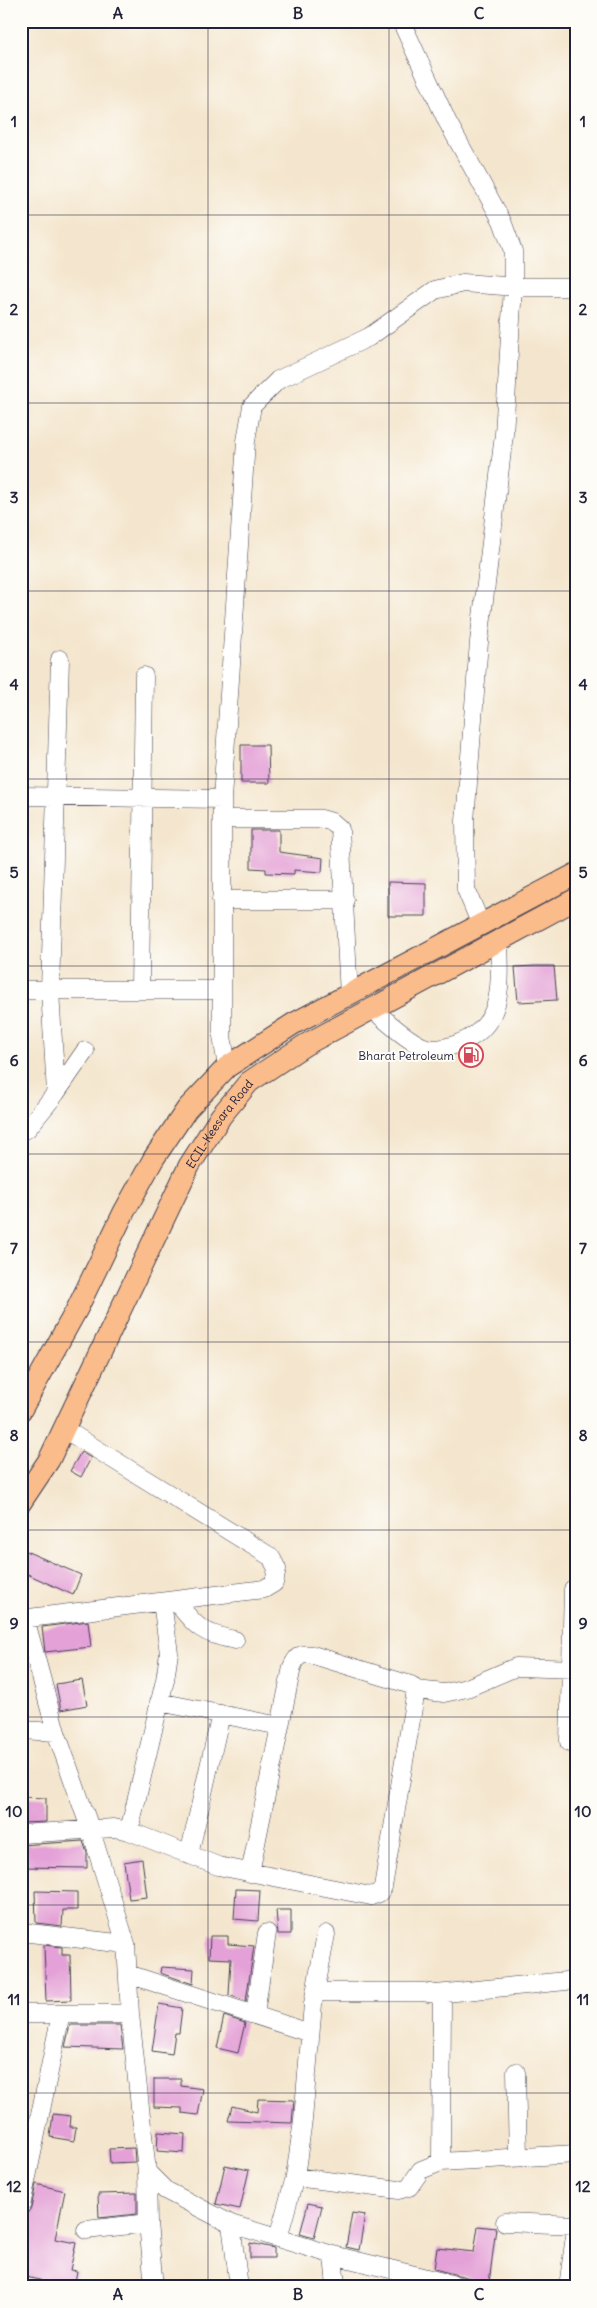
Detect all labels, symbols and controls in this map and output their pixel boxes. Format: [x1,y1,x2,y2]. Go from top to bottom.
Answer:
text: A [113,3,123,23]
text: B [293,3,304,23]
text: C [474,3,485,23]
text: 1 [11,111,17,131]
text: 1 [580,111,586,131]
text: 2 [10,299,19,319]
text: 2 [579,299,588,319]
text: 3 [9,487,19,507]
text: 3 [578,487,588,507]
text: 4 [9,674,19,694]
text: 4 [578,674,588,694]
text: 5 [9,862,19,882]
text: 5 [578,862,588,882]
fuel station icon: Bharat Petroleum [458,1042,484,1068]
place label: Bharat Petroleum [358,1048,454,1063]
text: 6 [9,1050,19,1070]
text: 6 [578,1050,588,1070]
street label: ECIL-Keesara Road [182,1076,256,1171]
text: 7 [10,1238,18,1258]
text: 7 [579,1238,587,1258]
text: 8 [9,1425,19,1445]
text: 8 [578,1425,588,1445]
text: 9 [9,1613,19,1633]
text: 9 [578,1613,588,1633]
text: 10 [6,1801,22,1821]
text: 10 [575,1801,591,1821]
text: 11 [8,1989,20,2009]
text: 11 [577,1989,589,2009]
text: 12 [6,2176,22,2196]
text: 12 [575,2176,591,2196]
text: A [113,2284,123,2304]
text: B [293,2284,304,2304]
text: C [474,2284,485,2304]

